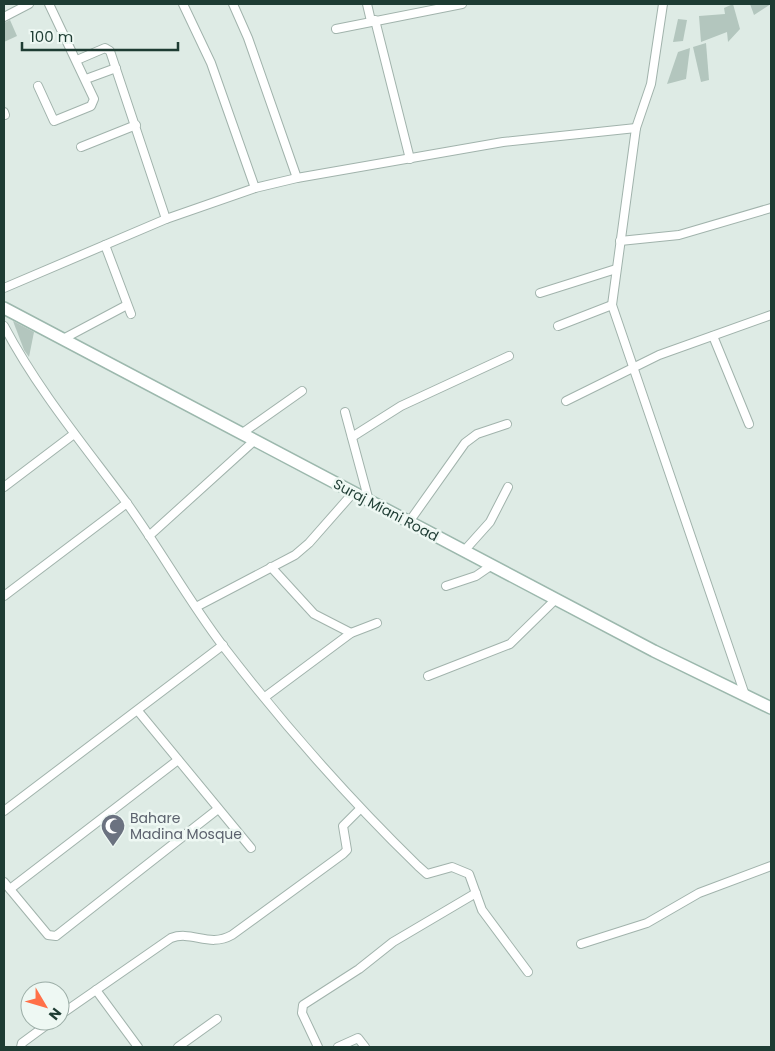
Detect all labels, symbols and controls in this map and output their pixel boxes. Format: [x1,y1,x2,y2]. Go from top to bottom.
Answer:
scale bar [22,20,179,52]
text: 100 m [30,26,73,47]
street label: Suraj Miani Road [330,474,442,546]
place label: Bahare Madina Mosque [130,808,242,844]
mosque icon: Bahare Madina Mosque [100,813,126,847]
north arrow [20,981,70,1031]
text: N [44,1004,66,1024]

